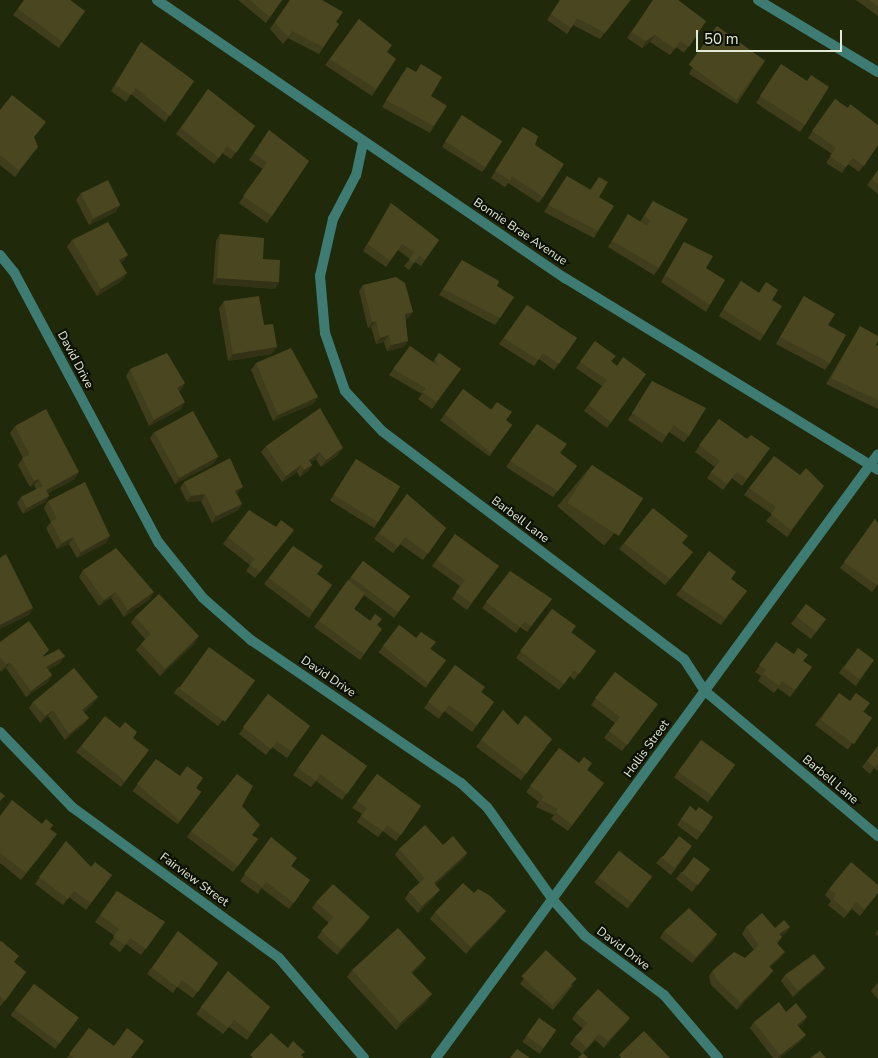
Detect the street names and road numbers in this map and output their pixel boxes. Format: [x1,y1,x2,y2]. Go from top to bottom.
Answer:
street label: Bonnie Brae Avenue [471,195,569,269]
street label: David Drive [54,329,96,391]
street label: Barbell Lane [488,494,552,546]
street label: David Drive [298,653,358,701]
street label: Hollis Street [621,718,673,780]
street label: Barbell Lane [799,752,861,808]
street label: Fairview Street [157,850,231,910]
street label: David Drive [594,924,652,974]

